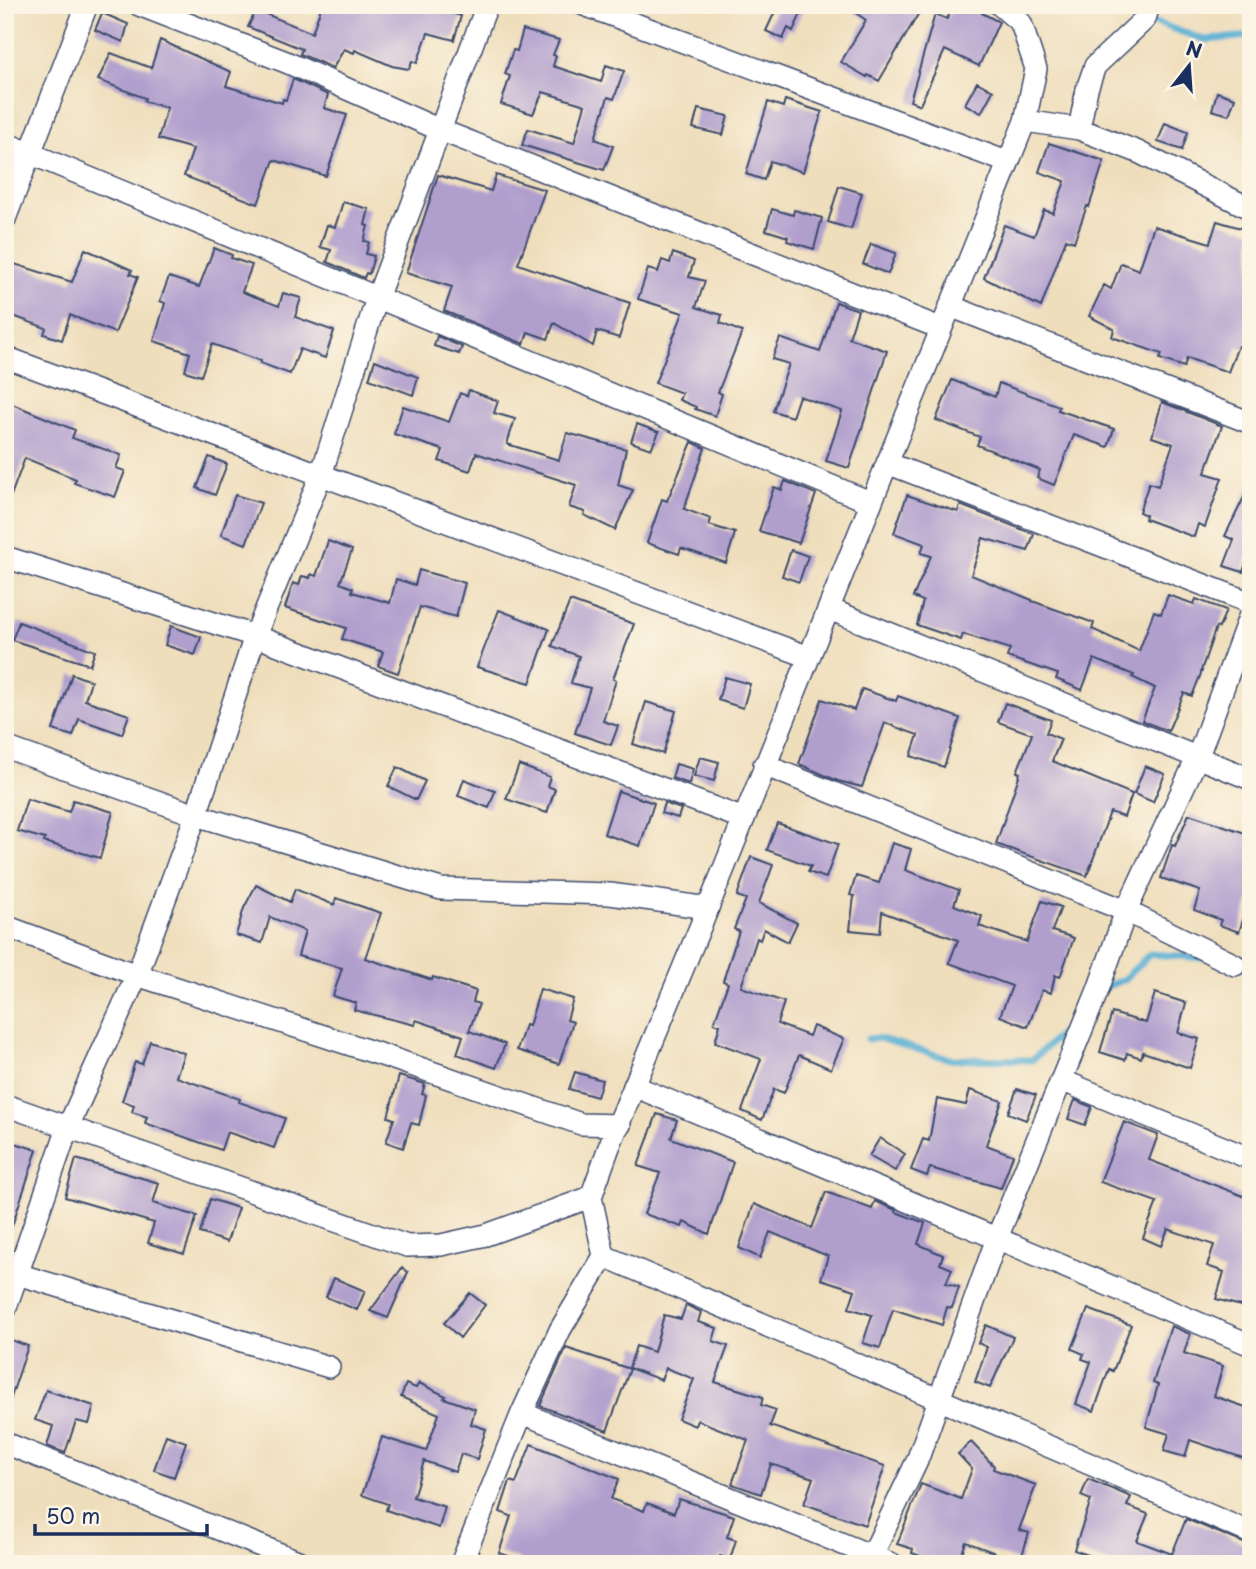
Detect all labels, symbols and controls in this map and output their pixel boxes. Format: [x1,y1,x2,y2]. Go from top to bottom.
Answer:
north arrow [1154,32,1224,102]
text: N [1183,33,1206,64]
scale bar [35,1492,206,1536]
text: 50 m [46,1499,100,1531]

